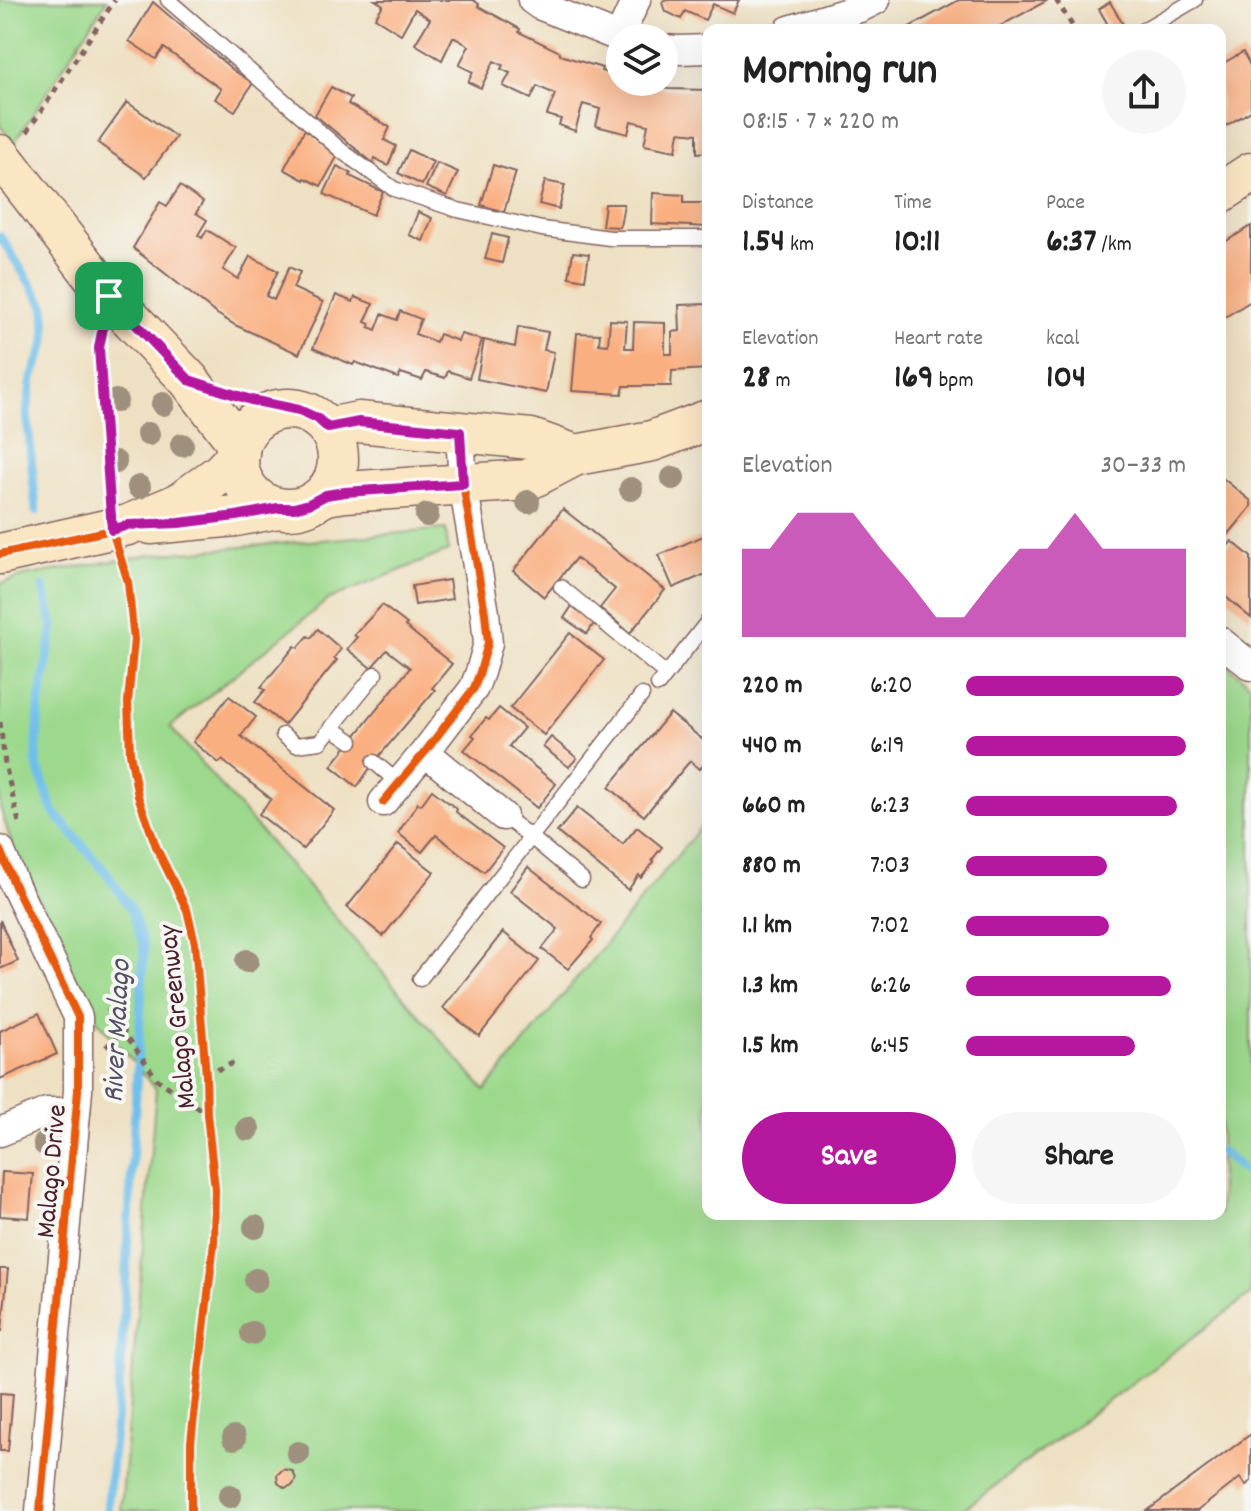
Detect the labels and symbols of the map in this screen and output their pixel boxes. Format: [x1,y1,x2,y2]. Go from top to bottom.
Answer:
pin [75,262,143,330]
street label: Malago Greenway [150,922,210,1111]
water label: River Malago [94,957,145,1104]
street label: Malago Drive [28,1103,80,1240]

